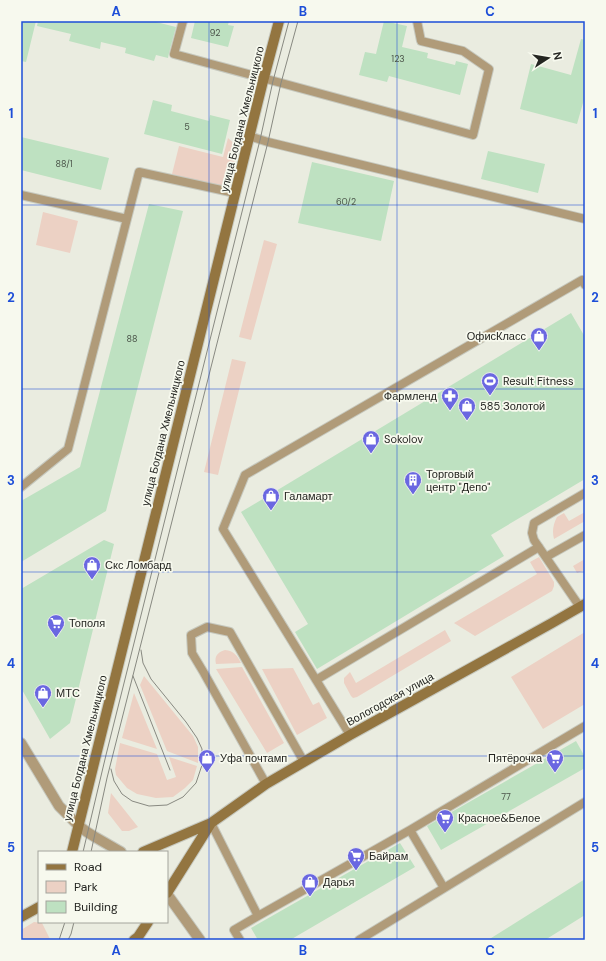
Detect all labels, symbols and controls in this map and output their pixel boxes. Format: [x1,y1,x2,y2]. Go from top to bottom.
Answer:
text: A [111,3,121,20]
text: B [299,3,307,20]
text: C [485,3,495,20]
house number: 92 [210,27,220,39]
north arrow [528,38,568,78]
street label: улица Богдана Хмельницкого [217,45,267,193]
text: N [550,51,565,61]
house number: 123 [391,53,405,65]
text: 1 [9,105,13,122]
text: 1 [593,105,597,122]
house number: 5 [184,121,190,133]
house number: 88/1 [56,158,73,170]
house number: 60/2 [336,196,356,208]
text: 2 [7,289,15,306]
text: 2 [591,289,599,306]
shop icon: ОфисКласс [529,326,549,351]
place label: ОфисКласс [467,329,526,343]
house number: 88 [127,333,137,345]
street label: улица Богдана Хмельницкого [138,359,188,507]
sports icon: Result Fitness [480,371,500,396]
place label: Result Fitness [503,374,573,388]
pharmacy icon: Фармленд [440,386,460,411]
place label: Фармленд [384,389,438,403]
shop icon: 585 Золотой [457,396,477,421]
place label: 585 Золотой [480,399,545,413]
shop icon: Sokolov [361,429,381,454]
place label: Sokolov [384,432,423,446]
place label: Торговый центр "Депо" [426,467,491,494]
building icon: Торговый центр "Депо" [403,470,423,495]
text: 3 [7,472,15,489]
text: 3 [591,472,599,489]
shop icon: Галамарт [261,486,281,511]
place label: Галамарт [284,489,333,503]
shop icon: Скс Ломбард [82,555,102,580]
place label: Скс Ломбард [105,558,172,572]
supermarket icon: Тополя [46,613,66,638]
place label: Тополя [69,616,105,630]
text: 4 [7,655,15,672]
text: 4 [591,655,599,672]
street label: Вологодская улица [344,669,437,729]
street label: улица Богдана Хмельницкого [60,674,110,822]
shop icon: МТС [33,683,53,708]
place label: МТС [56,686,80,700]
shop icon: Уфа почтамп [197,748,217,773]
supermarket icon: Пятёрочка [545,748,565,773]
place label: Уфа почтамп [220,751,287,765]
place label: Пятёрочка [488,751,543,765]
house number: 77 [501,791,511,803]
supermarket icon: Красное&Белое [435,808,455,833]
place label: Красное&Белое [458,811,540,825]
text: 5 [7,839,15,856]
text: 5 [591,839,599,856]
supermarket icon: Байрам [346,846,366,871]
place label: Байрам [369,849,408,863]
legend [38,851,168,923]
text: Road [74,859,102,875]
shop icon: Дарья [300,872,320,897]
place label: Дарья [323,875,354,889]
text: Park [74,879,98,895]
text: Building [74,899,118,915]
text: A [111,942,121,959]
text: B [299,942,307,959]
text: C [485,942,495,959]

